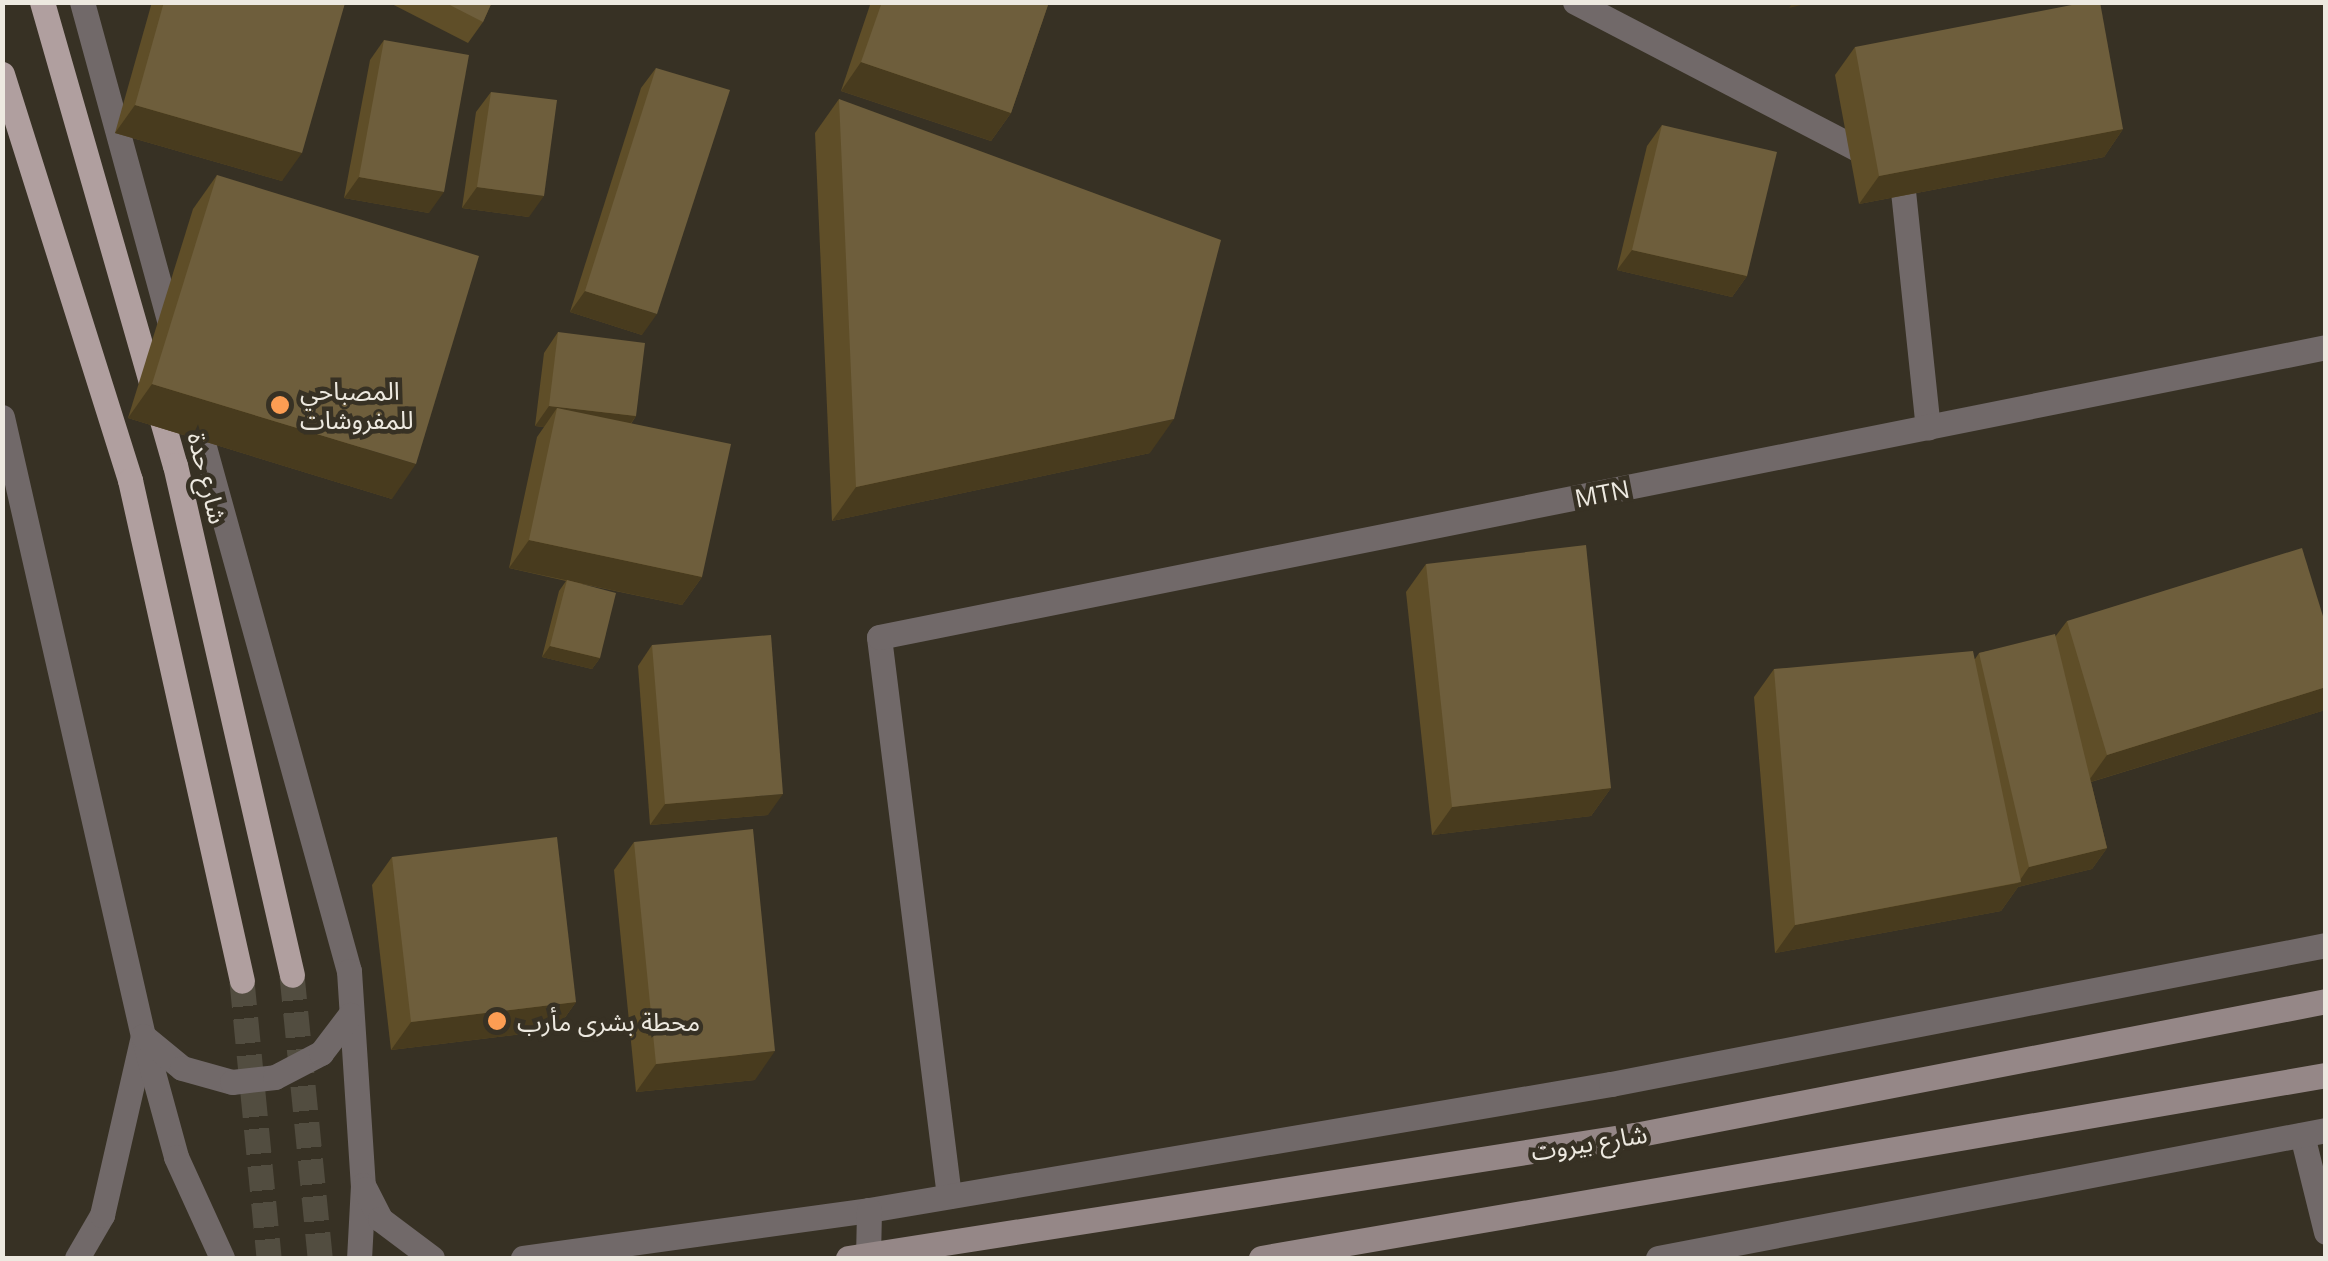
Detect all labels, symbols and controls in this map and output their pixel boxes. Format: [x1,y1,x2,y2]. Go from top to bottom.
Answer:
place label: المصباحي للمفروشات [300,376,414,435]
marker: المصباحي للمفروشات [269,394,291,416]
street label: شارع حدة [182,429,234,527]
street label: MTN [1572,473,1632,513]
place label: محطة بشرى مأرب [517,1006,700,1036]
marker: محطة بشرى مأرب [486,1010,508,1032]
street label: شارع بيروت [1529,1118,1649,1166]

